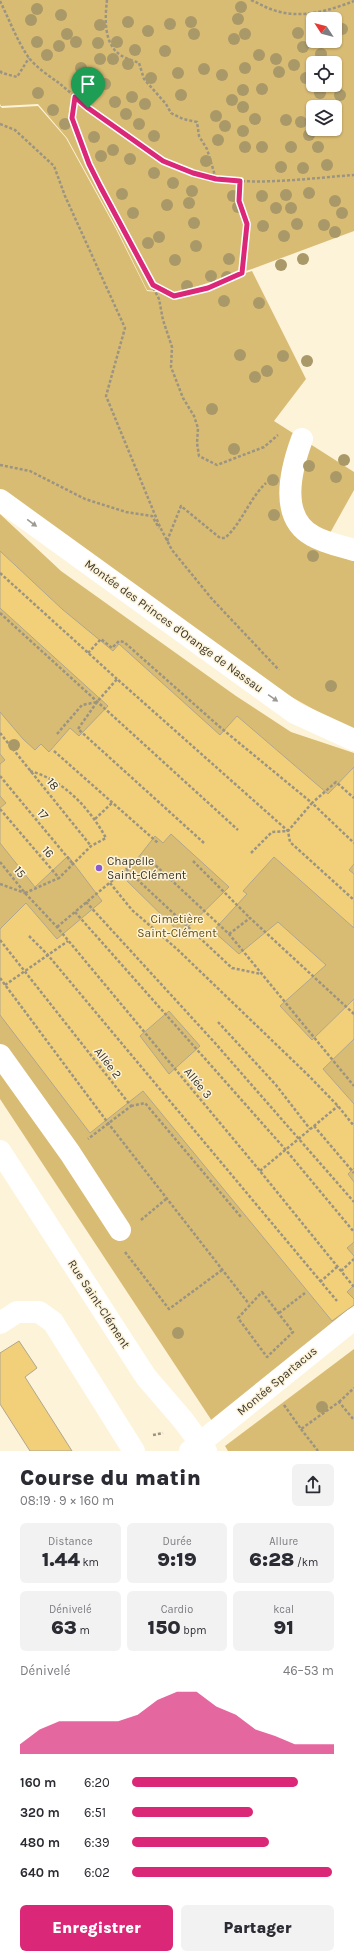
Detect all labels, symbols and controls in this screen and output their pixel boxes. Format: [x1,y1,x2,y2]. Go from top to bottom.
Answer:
north arrow [306,12,342,48]
map controls [306,12,342,136]
button: locate [306,56,342,92]
pin [71,67,105,108]
icon: arrive [77,73,99,95]
button: layers [306,100,342,136]
one-way arrow [26,519,37,527]
street label: Montée des Princes d'Orange de Nassau [82,556,266,696]
one-way arrow [268,694,278,702]
street label: 18 [44,775,62,793]
street label: 17 [35,806,52,822]
street label: 16 [39,843,57,861]
place label: Chapelle Saint-Clément [107,854,187,882]
street label: 15 [11,863,29,881]
marker: Chapelle Saint-Clément [94,863,104,873]
park label: Cimetière Saint-Clément [137,912,217,940]
street label: Allée 2 [91,1045,125,1081]
street label: Allée 3 [181,1065,215,1101]
street label: Rue Saint-Clément [65,1257,133,1351]
street label: Montée Spartacus [234,1344,320,1418]
button: share [292,1464,334,1506]
text: Course du matin [20,1465,201,1491]
text: 08:19 · 9 × 160 m [20,1493,114,1508]
text: Distance [48,1535,93,1548]
text: Durée [162,1535,192,1548]
text: Allure [269,1535,298,1548]
text: 1.44 [42,1548,80,1571]
text: 9:19 [157,1548,197,1571]
text: 6:28 [249,1548,294,1571]
text: km [80,1556,99,1569]
text: /km [294,1556,318,1569]
text: Dénivelé [49,1603,92,1616]
text: Cardio [161,1603,193,1616]
text: kcal [273,1603,294,1616]
text: 63 [51,1616,77,1639]
text: 150 [147,1616,181,1639]
text: 91 [273,1616,294,1639]
text: m [77,1624,90,1637]
text: bpm [181,1624,207,1637]
text: Dénivelé [20,1663,71,1678]
text: 46–53 m [283,1663,334,1678]
text: 160 m [20,1775,56,1790]
text: 6:20 [84,1775,110,1790]
text: 320 m [20,1805,60,1820]
text: 6:51 [84,1805,106,1820]
text: 480 m [20,1835,60,1850]
text: 6:39 [84,1835,110,1850]
text: 640 m [20,1865,59,1880]
text: 6:02 [84,1865,110,1880]
button: Enregistrer [20,1905,173,1951]
button: Partager [181,1905,334,1951]

